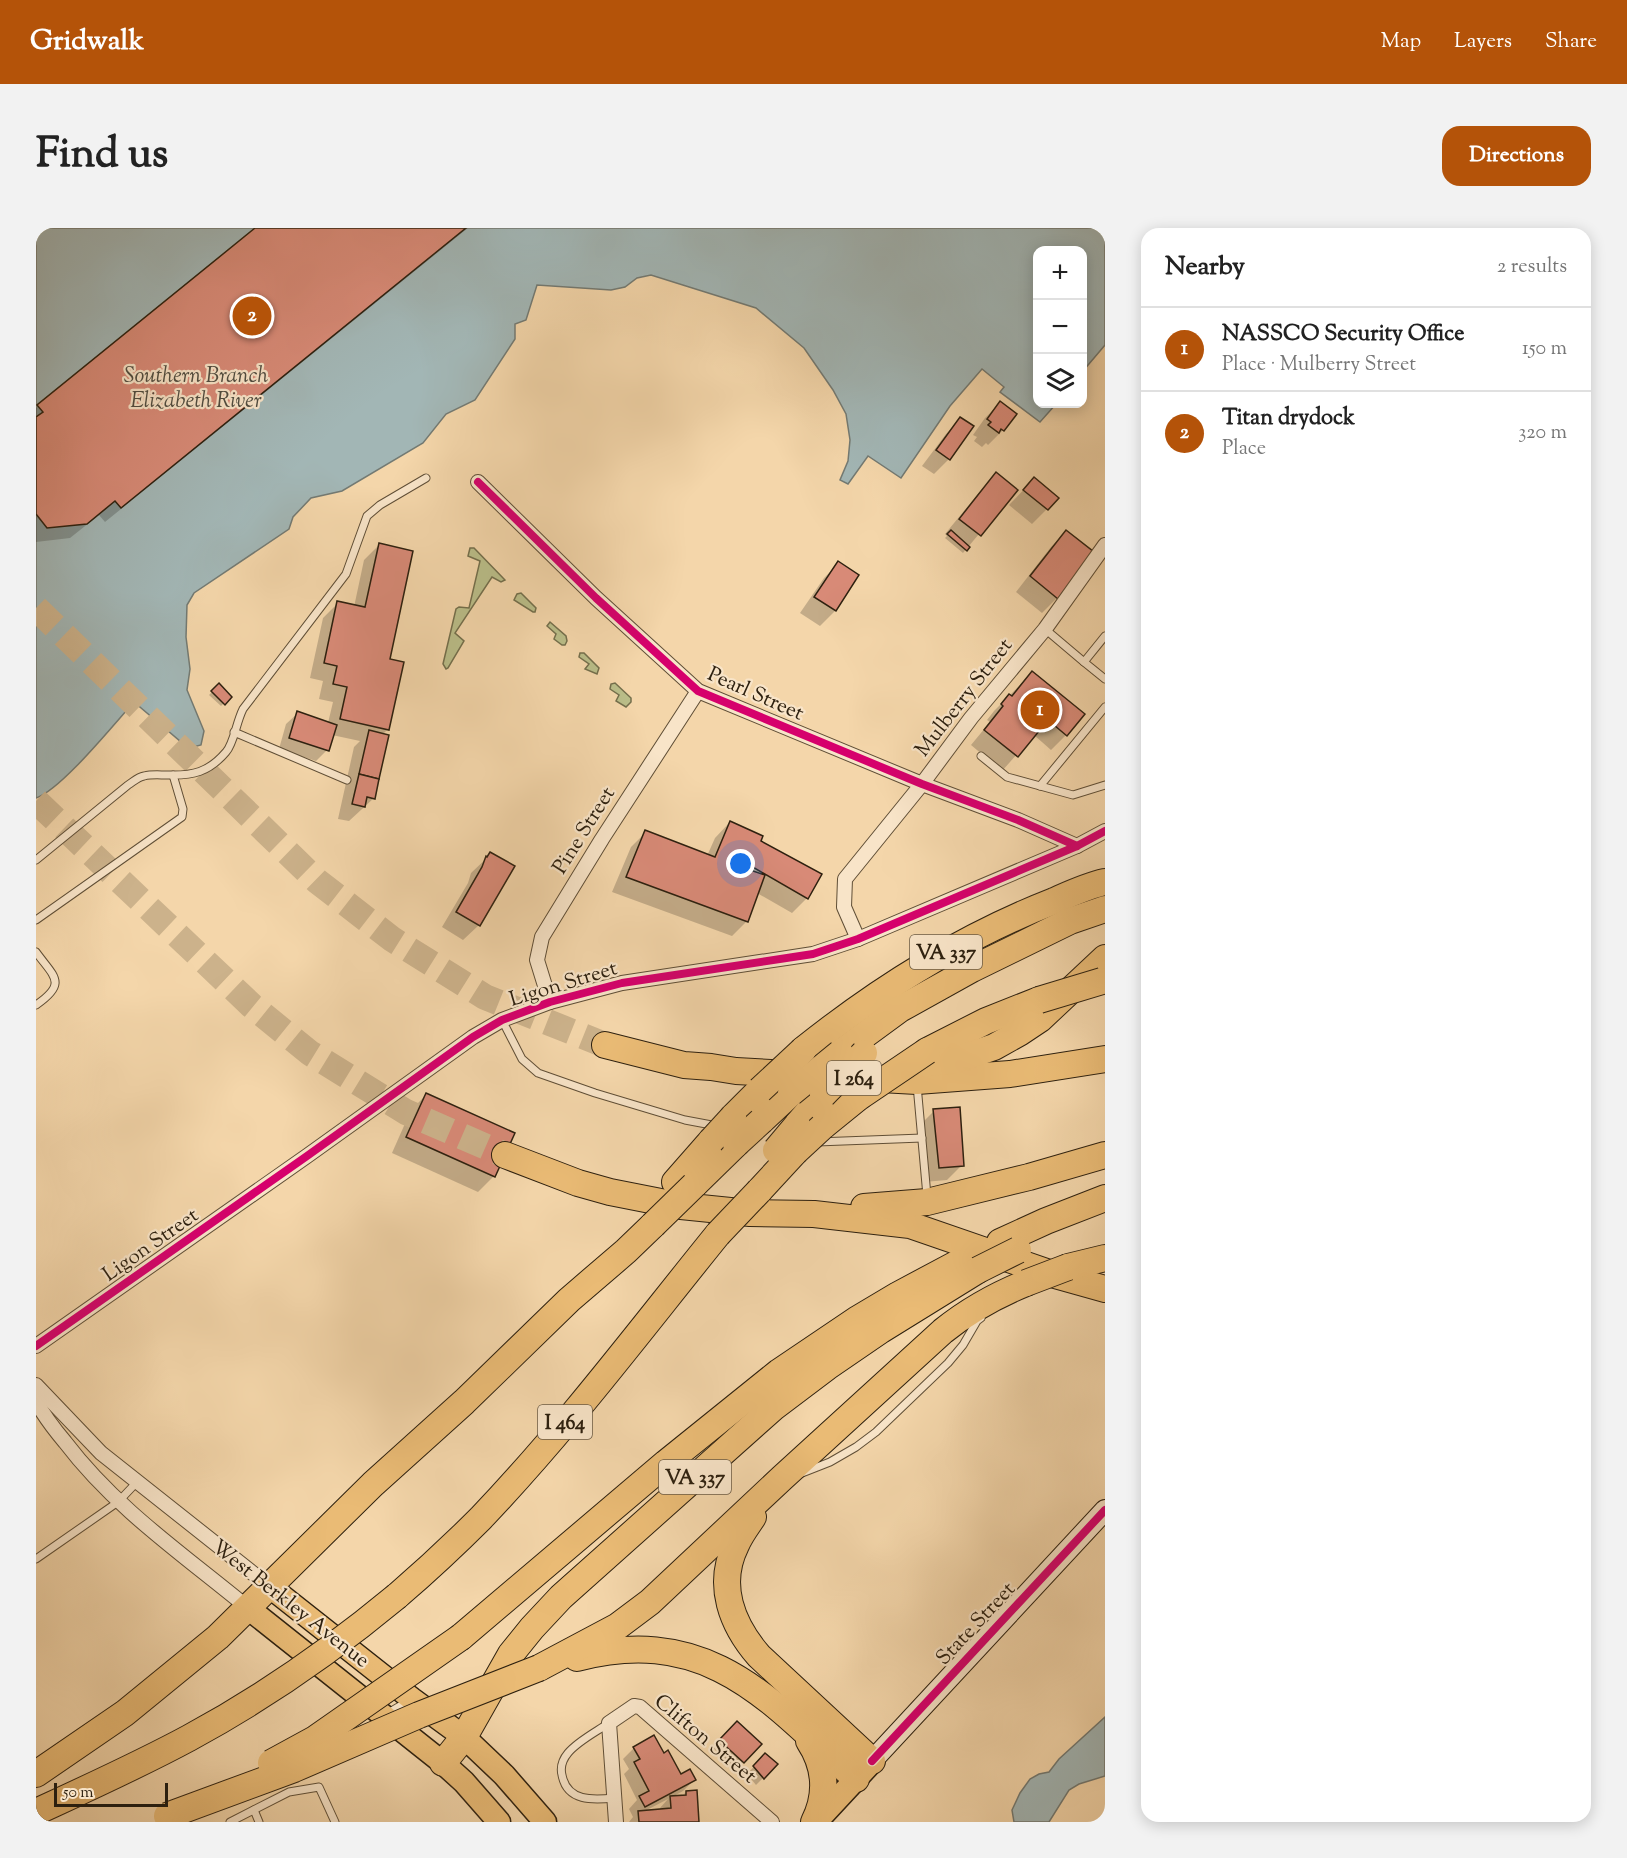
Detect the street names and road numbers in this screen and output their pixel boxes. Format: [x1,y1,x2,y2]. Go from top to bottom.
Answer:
street label: Mulberry Street [909,633,1020,764]
street label: Pearl Street [702,660,808,729]
street label: Pine Street [546,781,623,881]
road number: VA 337 [910,935,982,969]
street label: Ligon Street [506,954,621,1016]
road number: I 264 [827,1061,881,1095]
street label: Ligon Street [97,1201,205,1290]
road number: I 464 [538,1405,592,1439]
road number: VA 337 [659,1460,731,1494]
street label: West Berkley Avenue [204,1533,375,1676]
street label: State Street [930,1576,1023,1673]
street label: Clifton Street [647,1688,763,1791]

